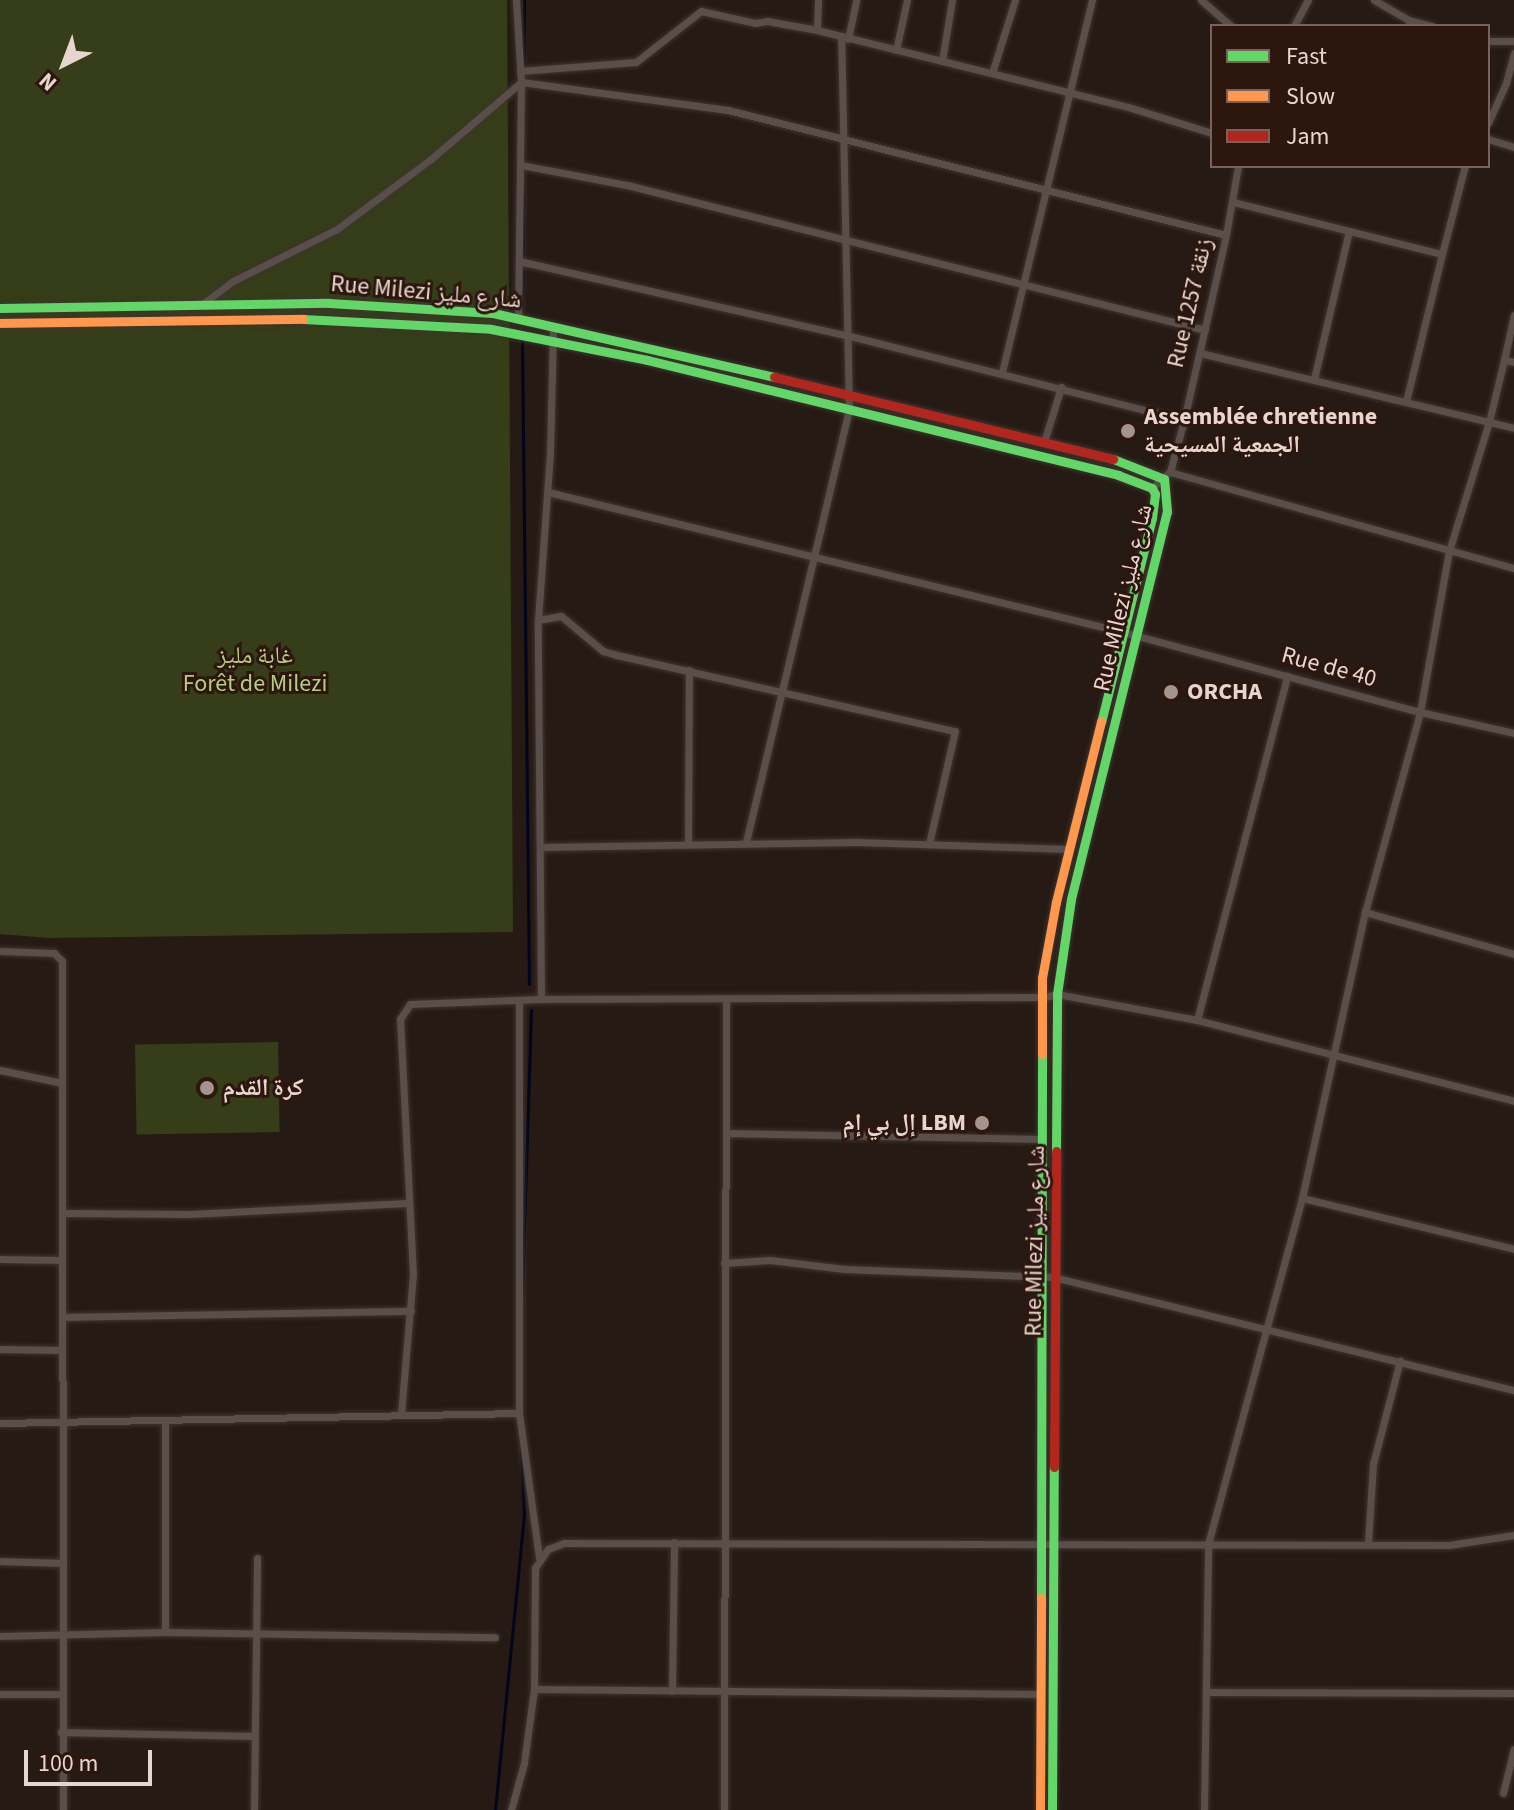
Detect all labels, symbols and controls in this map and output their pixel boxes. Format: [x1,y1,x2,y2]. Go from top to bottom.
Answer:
north arrow [24,24,104,104]
legend [1210,24,1490,168]
text: Fast [1286,39,1327,74]
text: N [32,65,64,99]
text: Slow [1286,79,1335,114]
text: Jam [1286,119,1330,154]
street label: Rue 1257 زنقة [1161,235,1219,371]
street label: Rue Milezi شارع مليز [329,269,523,315]
place label: Assemblée chretienne الجمعية المسيحية [1144,403,1377,459]
marker: Assemblée chretienne الجمعية المسيحية [1119,422,1137,440]
street label: Rue Milezi شارع مليز [1087,502,1159,694]
street label: Rue de 40 [1278,640,1380,694]
park label: غابة مليز Forêt de Milezi [183,642,327,698]
place label: ORCHA [1187,678,1262,706]
marker: ORCHA [1162,683,1180,701]
place label: كرة القدم [223,1074,304,1102]
marker: كرة القدم [198,1079,216,1097]
place label: إل بي إم LBM [843,1109,966,1137]
marker: إل بي إم LBM [973,1114,991,1132]
street label: Rue Milezi شارع مليز [1019,1145,1051,1337]
scale bar [28,1734,156,1784]
text: 100 m [38,1746,98,1781]

